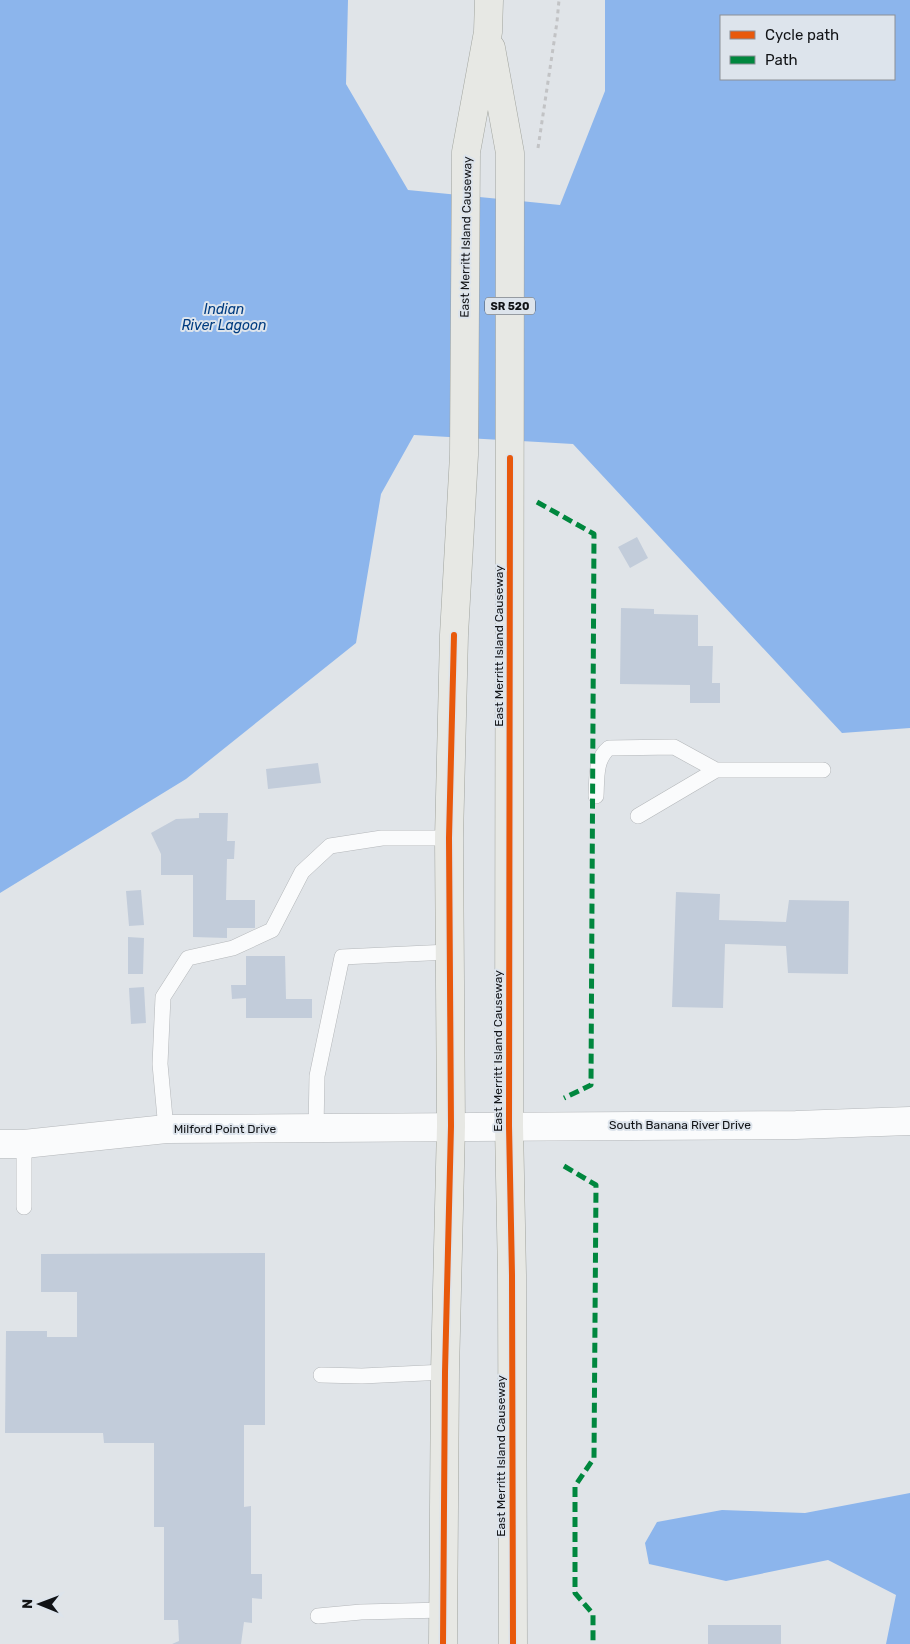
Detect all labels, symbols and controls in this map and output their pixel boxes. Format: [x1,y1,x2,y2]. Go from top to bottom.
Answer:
legend [720,15,895,80]
text: Cycle path [765,26,839,44]
text: Path [765,51,798,69]
street label: East Merritt Island Causeway [458,156,474,318]
road number: SR 520 [485,298,535,314]
water label: Indian River Lagoon [181,301,267,334]
street label: East Merritt Island Causeway [492,565,506,727]
street label: East Merritt Island Causeway [491,970,505,1132]
street label: South Banana River Drive [609,1118,751,1132]
street label: Milford Point Drive [174,1122,276,1136]
street label: East Merritt Island Causeway [494,1375,508,1537]
north arrow [15,1579,65,1629]
text: N [19,1599,36,1609]

